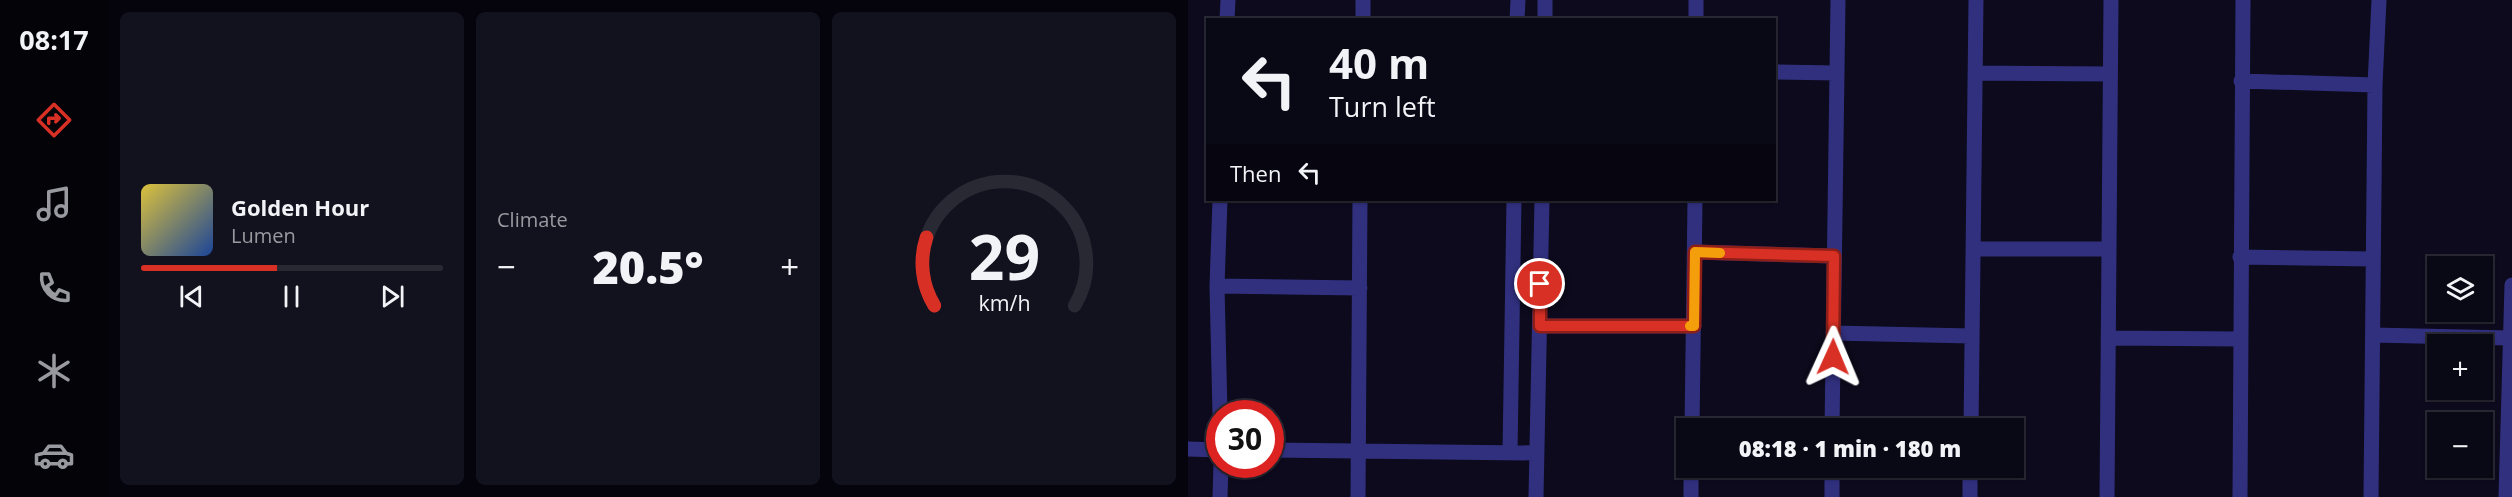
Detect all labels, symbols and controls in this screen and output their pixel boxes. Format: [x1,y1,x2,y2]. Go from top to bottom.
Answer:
text: 08:17 [19,21,89,58]
text: 40 m [1329,34,1429,91]
icon: left [1230,42,1308,120]
text: Turn left [1329,88,1436,125]
icon: directions [33,99,75,141]
icon: left [1293,156,1326,189]
text: Then [1230,158,1281,188]
icon: music [33,183,75,225]
text: Golden Hour [231,192,369,222]
text: Climate [497,206,568,233]
text: 29 [968,213,1040,298]
text: Lumen [231,222,296,249]
text: 20.5° [592,236,704,297]
text: − [497,244,516,289]
text: + [780,244,799,289]
map controls [2427,256,2493,478]
button: layers [2427,256,2493,322]
pin [1514,258,1565,309]
icon: phone [33,267,75,309]
icon: arrive [1523,267,1556,300]
icon: previous [175,280,208,313]
icon: pause [275,280,308,313]
icon: next [376,280,409,313]
text: km/h [978,288,1030,317]
position arrow [1801,325,1865,389]
button: + [2427,334,2493,400]
icon: climate [33,350,75,392]
speed limit sign: 30 [1206,400,1284,478]
button: − [2427,412,2493,478]
text: 08:18 · 1 min · 180 m [1739,433,1961,463]
icon: car [33,434,75,476]

